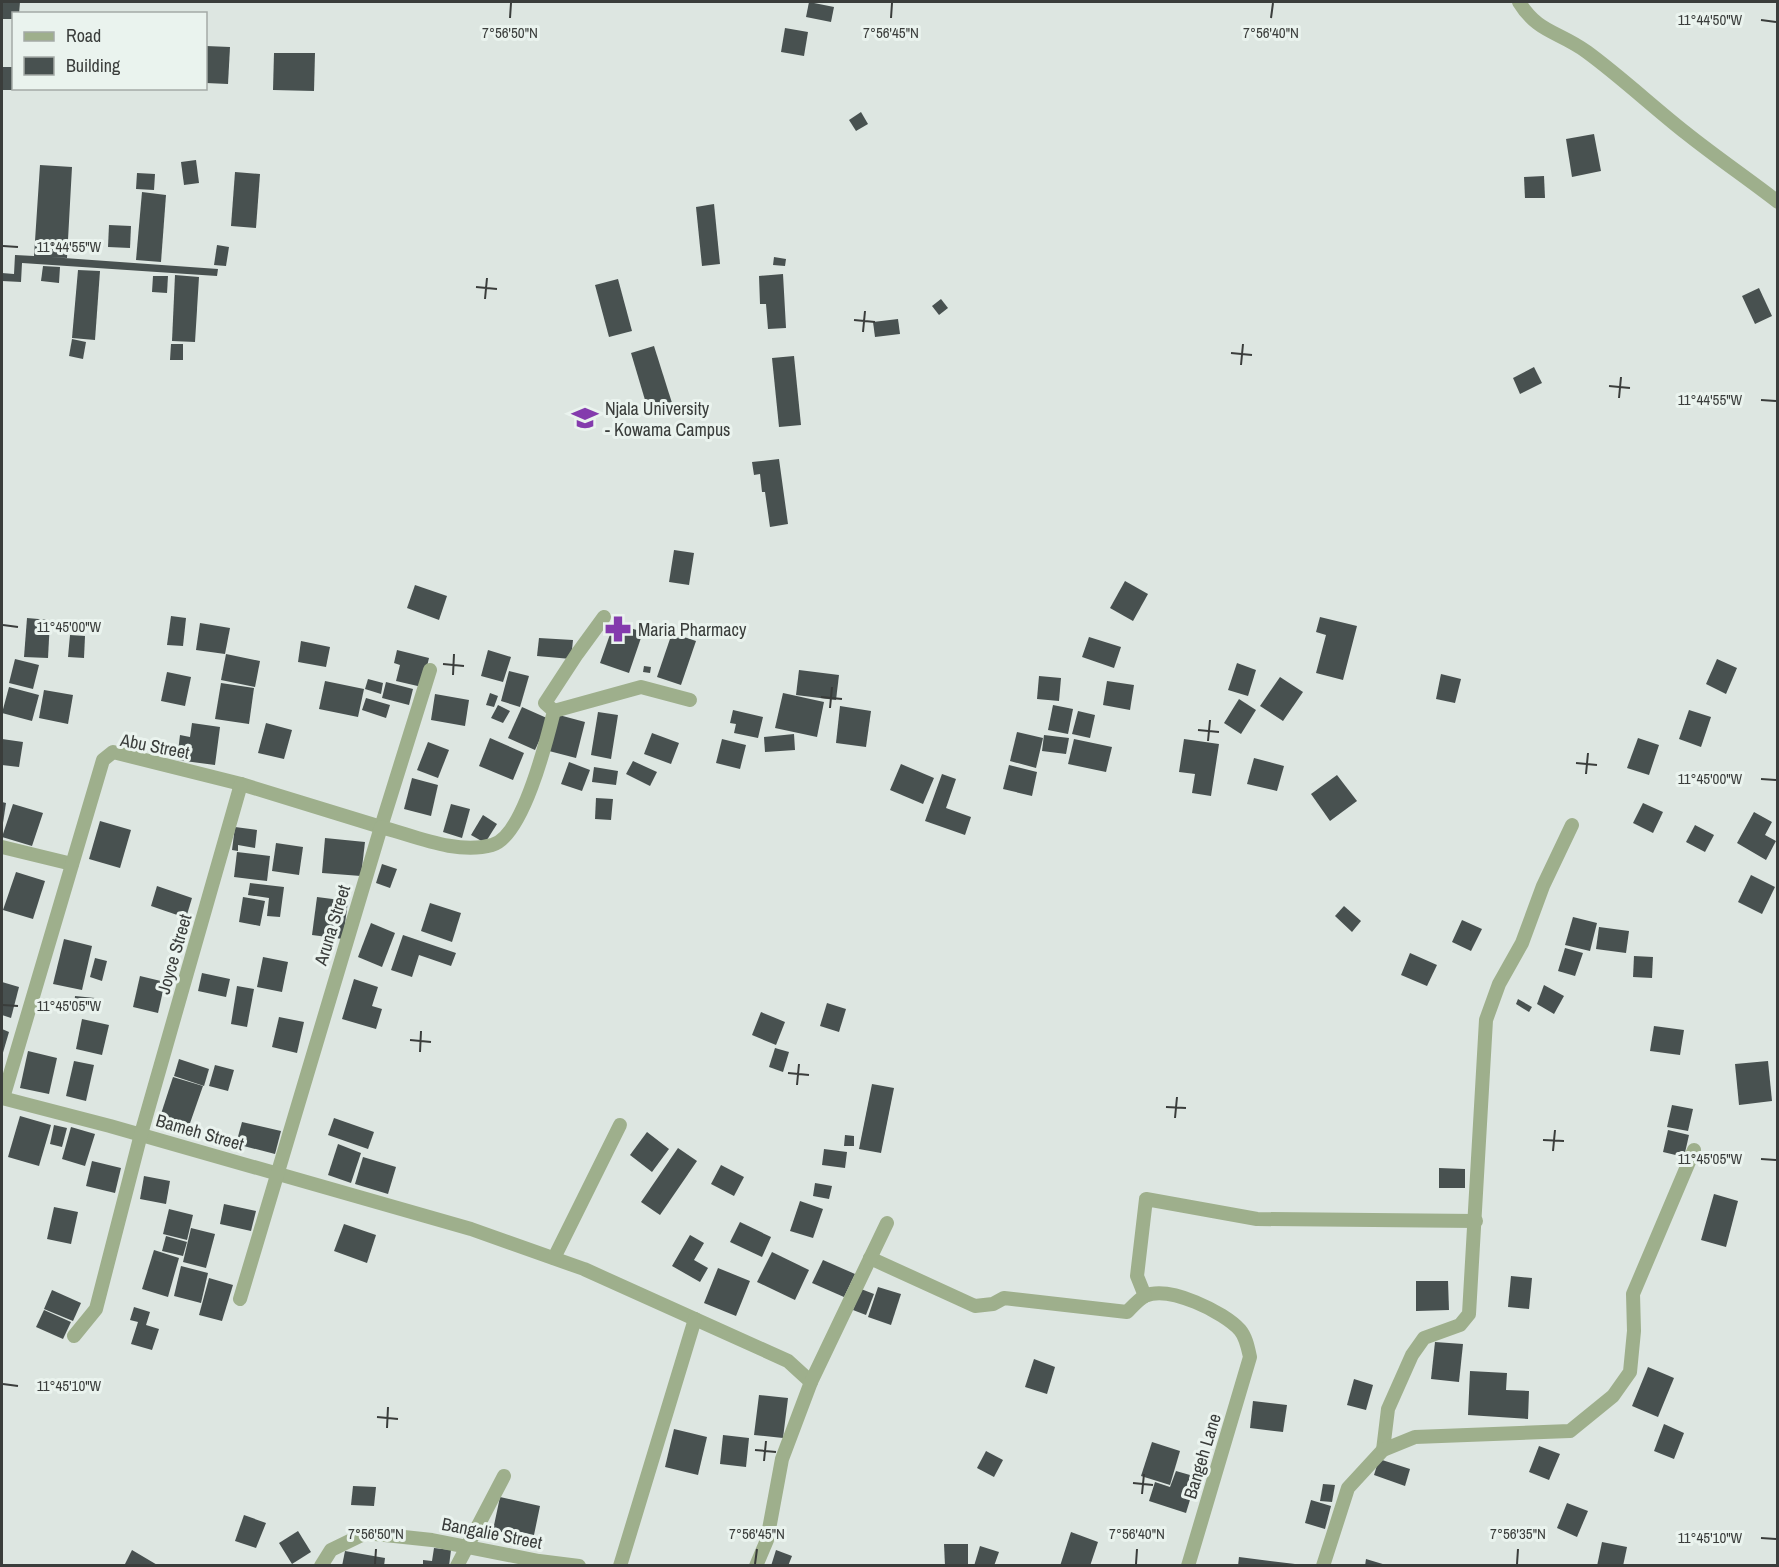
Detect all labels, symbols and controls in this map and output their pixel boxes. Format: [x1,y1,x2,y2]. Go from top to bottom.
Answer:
text: 11°44'50"W [1678,9,1743,30]
legend [12,12,207,90]
text: 7°56'50"N [482,22,538,43]
text: 7°56'45"N [863,22,919,43]
text: 7°56'40"N [1243,22,1299,43]
text: Road [66,23,101,48]
text: Building [66,53,121,78]
text: 11°44'55"W [37,236,102,257]
text: 11°44'55"W [1678,389,1743,410]
place label: Njala University - Kowama Campus [605,396,731,442]
school or university icon: Njala University - Kowama Campus [570,403,600,433]
pharmacy icon: Maria Pharmacy [603,614,633,644]
text: 11°45'00"W [37,616,102,637]
place label: Maria Pharmacy [638,617,747,642]
street label: Abu Street [117,727,192,765]
text: 11°45'00"W [1678,768,1743,789]
street label: Aruna Street [308,882,356,969]
street label: Joyce Street [151,911,197,997]
text: 11°45'05"W [37,995,102,1016]
street label: Bameh Street [153,1108,247,1156]
text: 11°45'05"W [1678,1148,1743,1169]
text: 11°45'10"W [37,1375,102,1396]
street label: Bangeh Lane [1177,1410,1227,1502]
street label: Bangalie Street [440,1511,544,1555]
text: 7°56'50"N [348,1523,404,1544]
text: 7°56'45"N [729,1523,785,1544]
text: 7°56'40"N [1109,1523,1165,1544]
text: 7°56'35"N [1490,1523,1546,1544]
text: 11°45'10"W [1678,1527,1743,1548]

